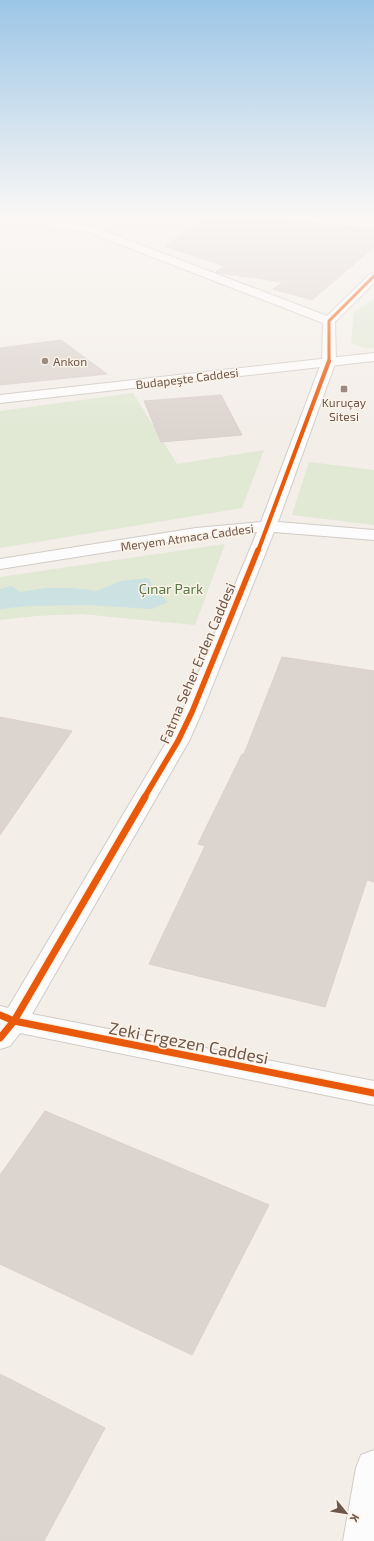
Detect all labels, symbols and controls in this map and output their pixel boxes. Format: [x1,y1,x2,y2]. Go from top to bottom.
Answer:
place label: Ankon [53,354,87,368]
marker: Ankon [40,356,50,366]
street label: Budapeşte Caddesi [135,365,239,392]
marker: Kuruçay Sitesi [339,384,349,394]
place label: Kuruçay Sitesi [322,395,367,423]
street label: Meryem Atmaca Caddesi [120,521,254,553]
park label: Çınar Park [139,580,203,598]
street label: Fatma Seher Erden Caddesi [155,580,239,746]
street label: Zeki Ergezen Caddesi [107,1017,271,1068]
north arrow [326,1493,366,1533]
text: K [348,1512,362,1525]

